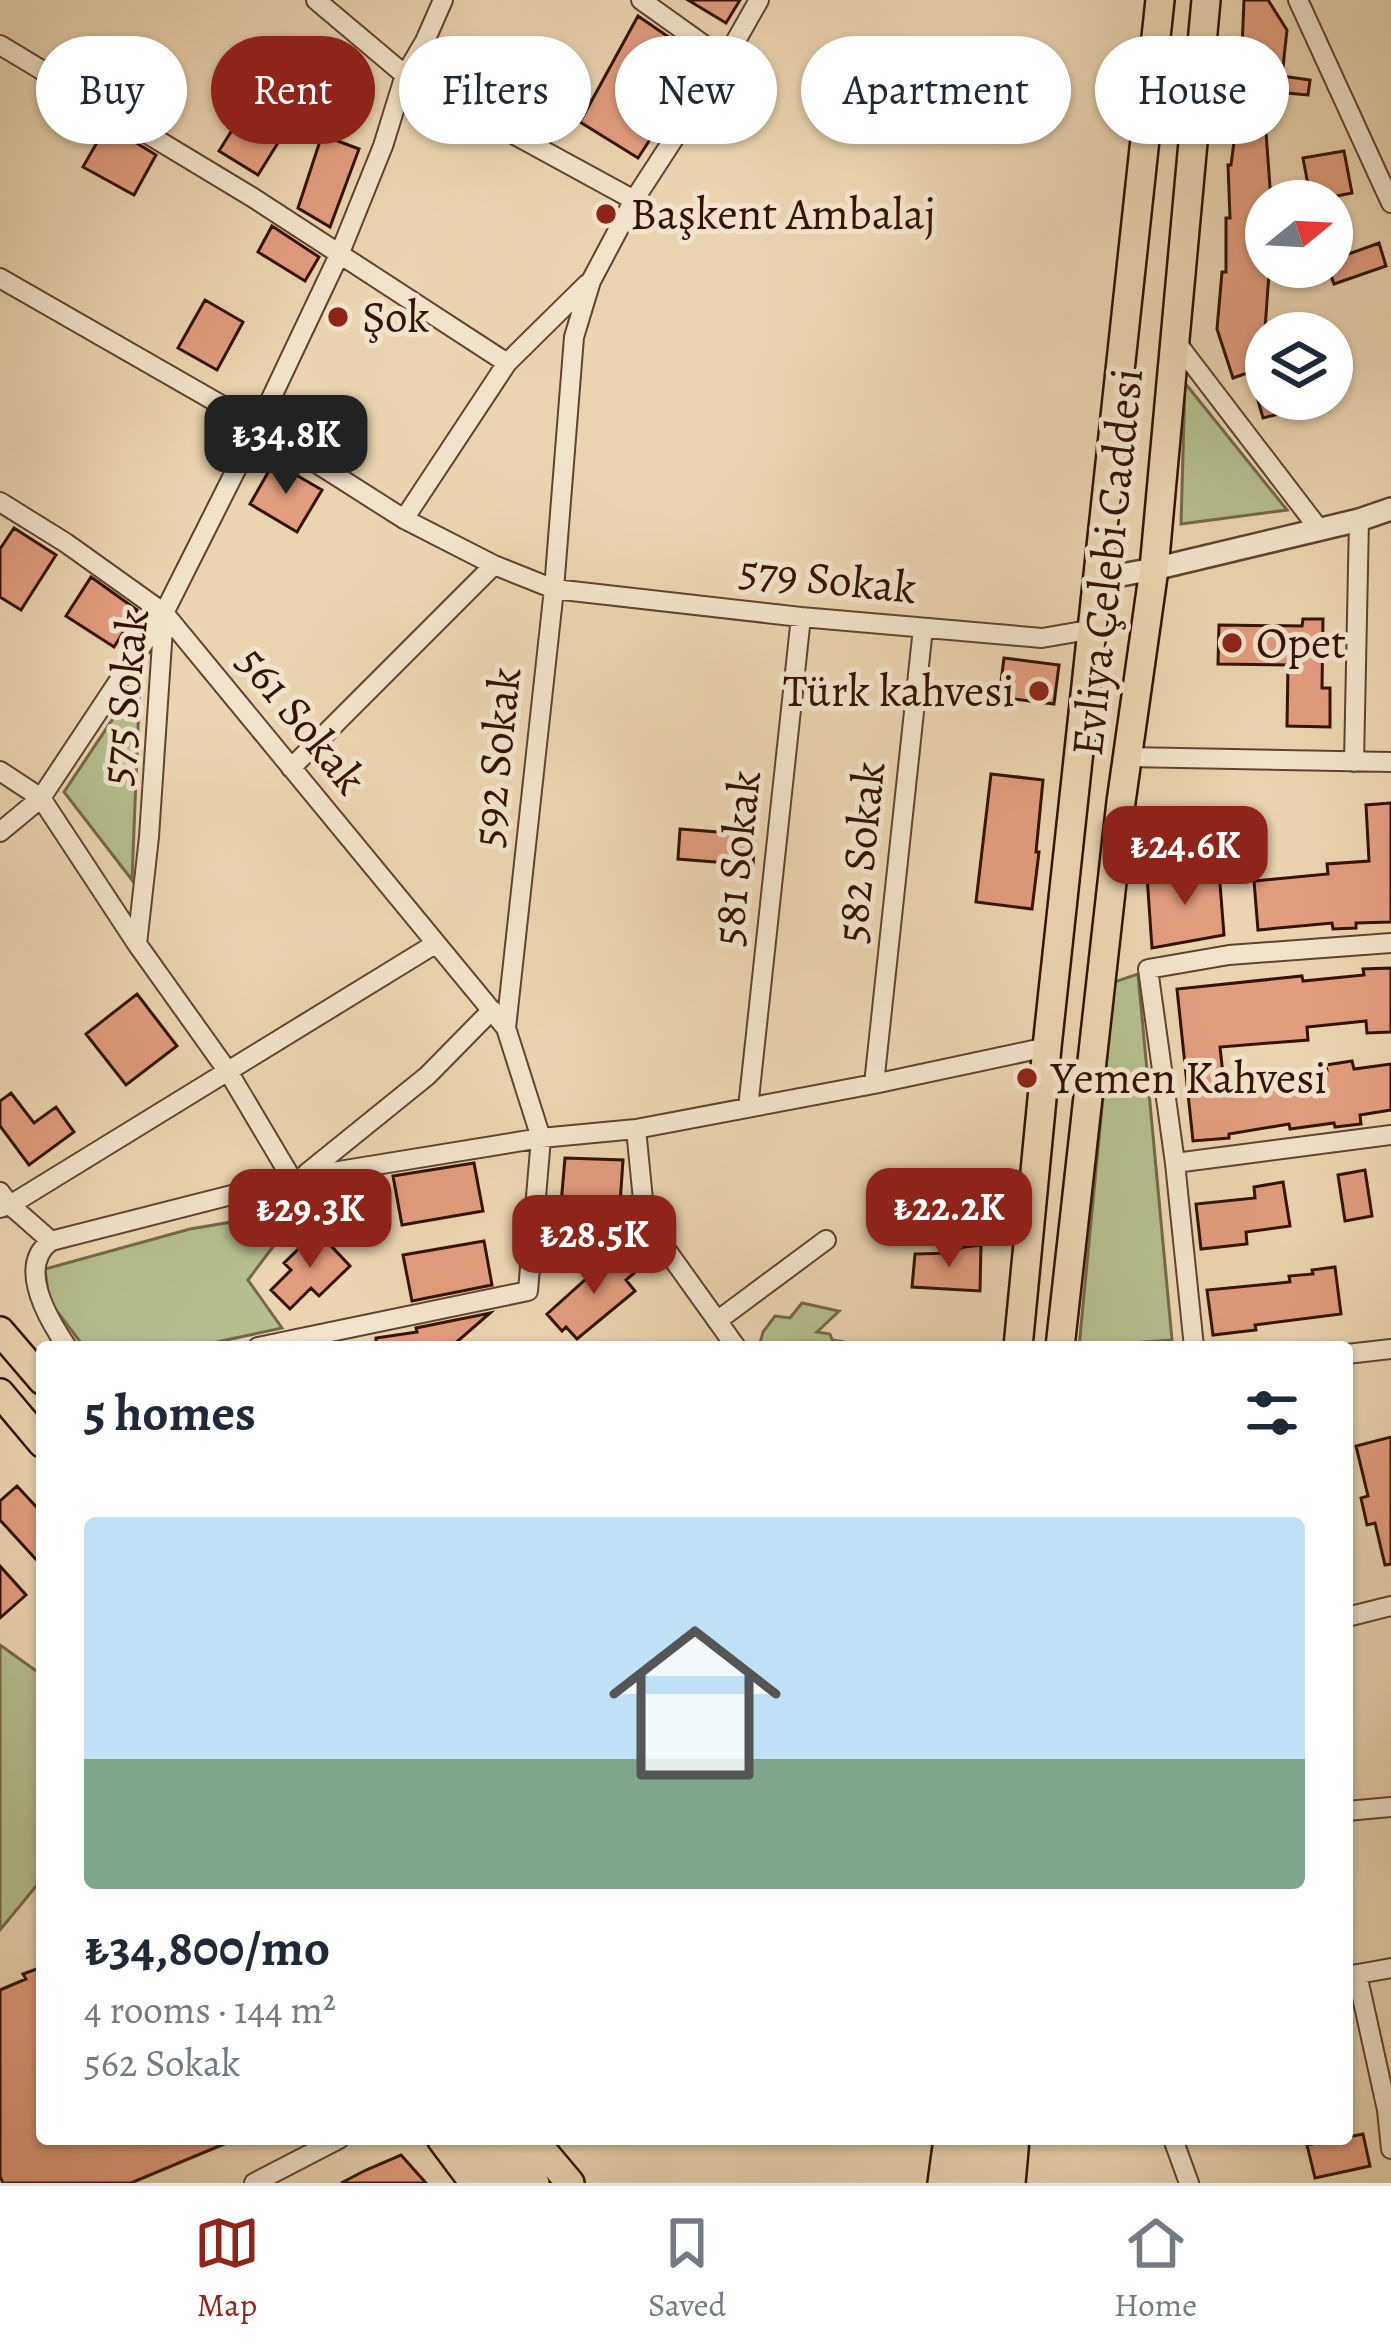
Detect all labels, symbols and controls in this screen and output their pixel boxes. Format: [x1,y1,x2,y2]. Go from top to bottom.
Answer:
chip: Buy [36,36,187,144]
chip: Rent [211,36,375,144]
chip: Filters [399,36,591,144]
chip: New [615,36,777,144]
chip: Apartment [801,36,1071,144]
chip: House [1095,36,1289,144]
north arrow [1245,180,1353,288]
map controls [1245,180,1353,420]
place label: Başkent Ambalaj [630,183,936,245]
marker: Başkent Ambalaj [593,201,619,227]
place label: Şok [362,286,430,348]
marker: Şok [325,304,351,330]
button: layers [1245,312,1353,420]
street label: Evliya Çelebi Caddesi [1056,365,1158,759]
pin: ₺34.8K [188,395,384,497]
text: ₺34.8K [231,407,341,460]
street label: 579 Sokak [736,539,920,619]
street label: 575 Sokak [84,606,164,788]
place label: Opet [1256,612,1346,674]
marker: Opet [1219,630,1245,656]
street label: 561 Sokak [223,633,381,807]
place label: Türk kahvesi [783,660,1015,722]
street label: 592 Sokak [456,664,536,850]
marker: Türk kahvesi [1026,678,1052,704]
street label: 582 Sokak [820,758,900,946]
street label: 581 Sokak [696,767,776,949]
pin: ₺24.6K [1087,806,1283,908]
text: ₺24.6K [1130,818,1240,871]
place label: Yemen Kahvesi [1050,1047,1327,1109]
marker: Yemen Kahvesi [1014,1065,1040,1091]
pin: ₺22.2K [851,1168,1047,1270]
pin: ₺29.3K [212,1169,408,1271]
text: ₺22.2K [893,1180,1005,1233]
text: ₺29.3K [255,1181,365,1234]
pin: ₺28.5K [496,1195,692,1297]
text: ₺28.5K [539,1207,649,1260]
text: 5 homes [84,1378,256,1448]
icon: filters [1239,1380,1305,1446]
icon: home [587,1595,803,1811]
text: ₺34,800/mo [84,1913,330,1983]
text: 4 rooms · 144 m² [84,1983,336,2036]
text: 562 Sokak [84,2036,241,2089]
tab: Map [194,2210,260,2327]
tab: Saved [648,2210,726,2327]
tab: Home [1114,2210,1197,2327]

